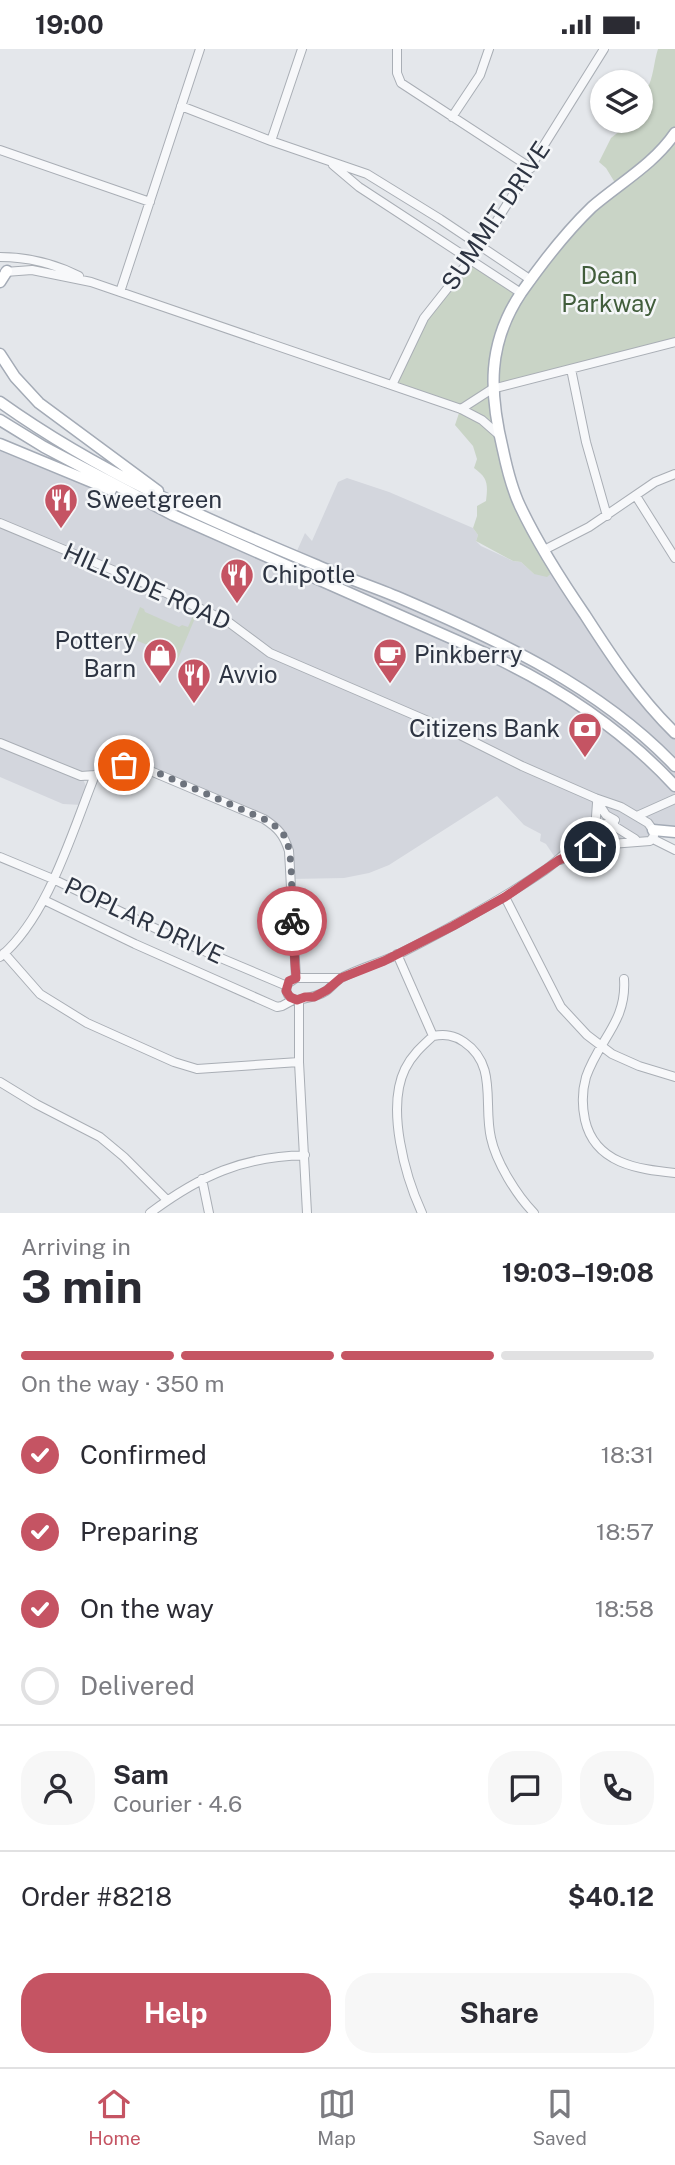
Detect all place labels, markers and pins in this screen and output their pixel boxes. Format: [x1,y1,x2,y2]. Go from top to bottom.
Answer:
restaurant icon: Sweetgreen [42,481,80,530]
place label: Sweetgreen [86,485,222,513]
restaurant icon: Chipotle [218,556,256,605]
place label: Chipotle [262,560,355,588]
place label: Pottery Barn [55,626,136,682]
shop icon: Pottery Barn [141,636,179,685]
cafe icon: Pinkberry [371,636,409,685]
place label: Pinkberry [414,640,523,668]
restaurant icon: Avvio [175,656,213,705]
place label: Avvio [218,660,278,688]
bank icon: Citizens Bank [566,710,604,759]
place label: Citizens Bank [409,714,560,742]
pin [94,735,154,795]
pin [560,817,620,877]

